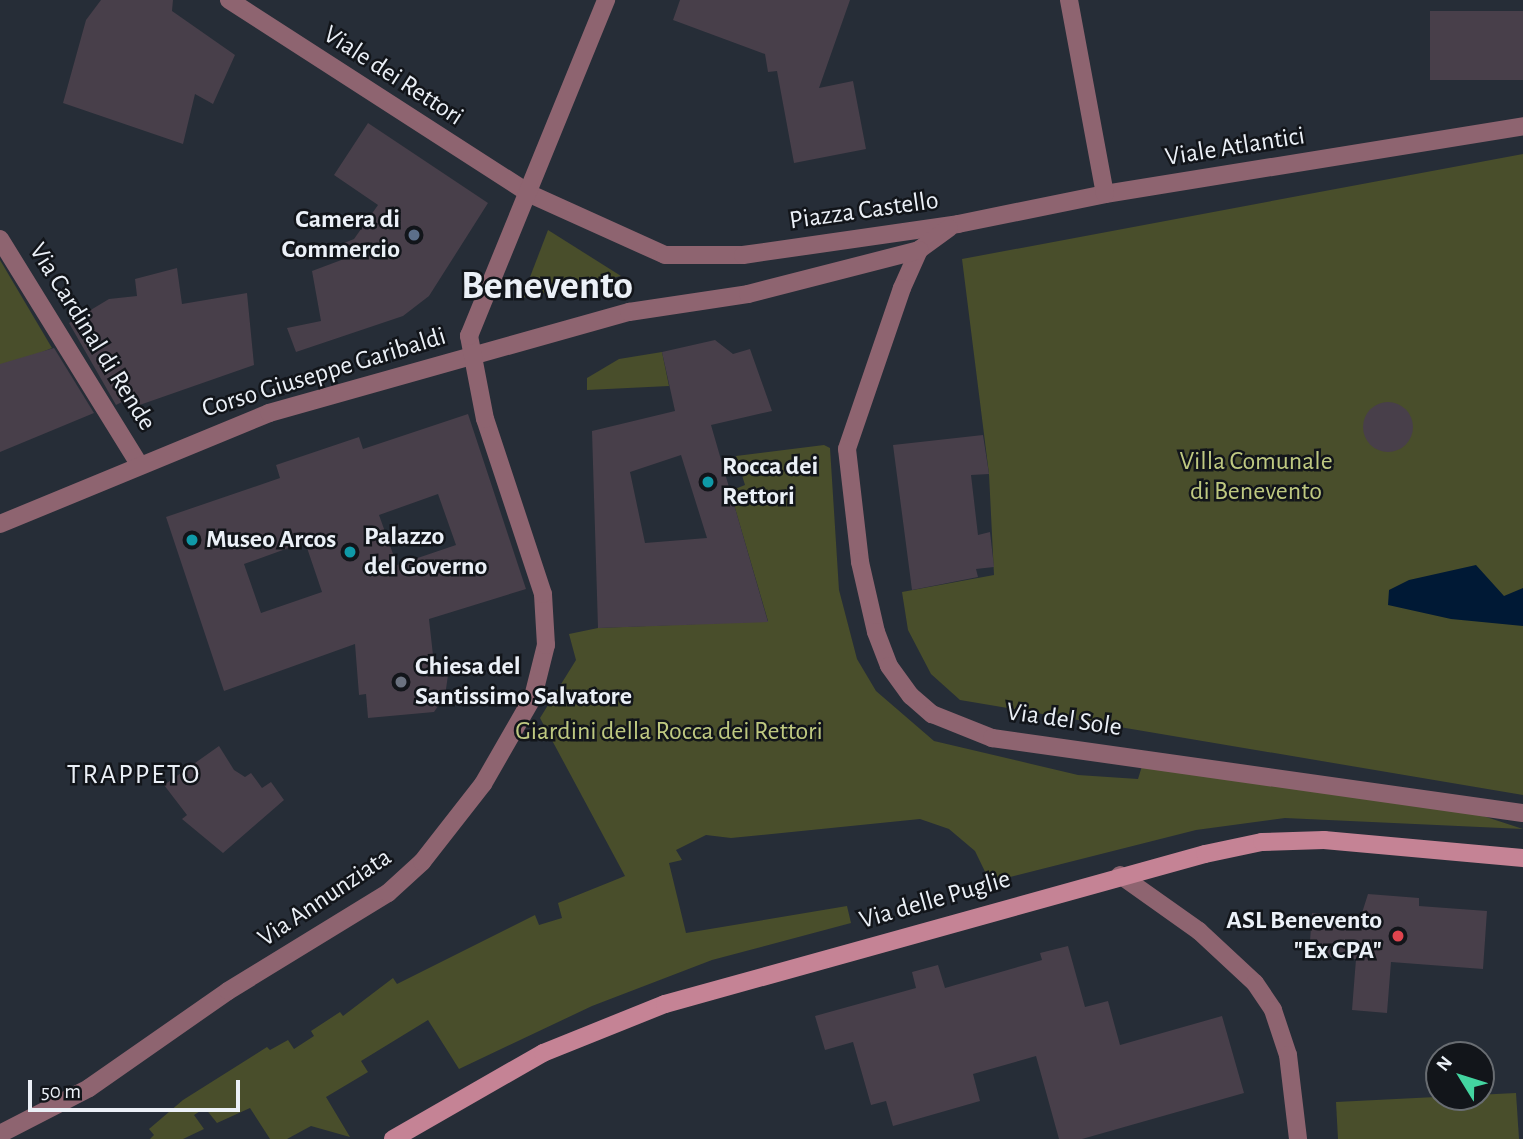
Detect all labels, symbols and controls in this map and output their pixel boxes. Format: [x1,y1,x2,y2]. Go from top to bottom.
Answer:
street label: Viale dei Rettori [317,19,469,133]
street label: Viale Atlantici [1163,121,1307,173]
street label: Piazza Castello [787,185,941,237]
place label: Camera di Commercio [282,204,400,266]
marker: Camera di Commercio [406,227,422,243]
street label: Via Cardinal di Rende [22,237,162,437]
district label: Benevento [461,262,633,310]
street label: Corso Giuseppe Garibaldi [198,321,450,425]
park label: Villa Comunale di Benevento [1179,446,1333,508]
place label: Rocca dei Rettori [722,451,818,512]
marker: Rocca dei Rettori [700,474,716,490]
place label: Palazzo del Governo [364,521,487,582]
place label: Museo Arcos [206,524,336,556]
marker: Museo Arcos [184,532,200,548]
marker: Palazzo del Governo [342,544,358,560]
place label: Chiesa del Santissimo Salvatore [415,651,632,712]
marker: Chiesa del Santissimo Salvatore [393,674,409,690]
street label: Via del Sole [1004,696,1124,744]
park label: Giardini della Rocca dei Rettori [515,716,823,748]
district label: TRAPPETO [68,758,200,792]
street label: Via Annunziata [252,842,398,954]
street label: Via delle Puglie [856,864,1014,936]
place label: ASL Benevento "Ex CPA" [1226,905,1382,967]
marker: ASL Benevento "Ex CPA" [1388,926,1408,946]
north arrow [1425,1041,1495,1111]
text: N [1433,1053,1456,1075]
scale bar [32,1066,243,1110]
text: 50 m [41,1081,81,1102]

